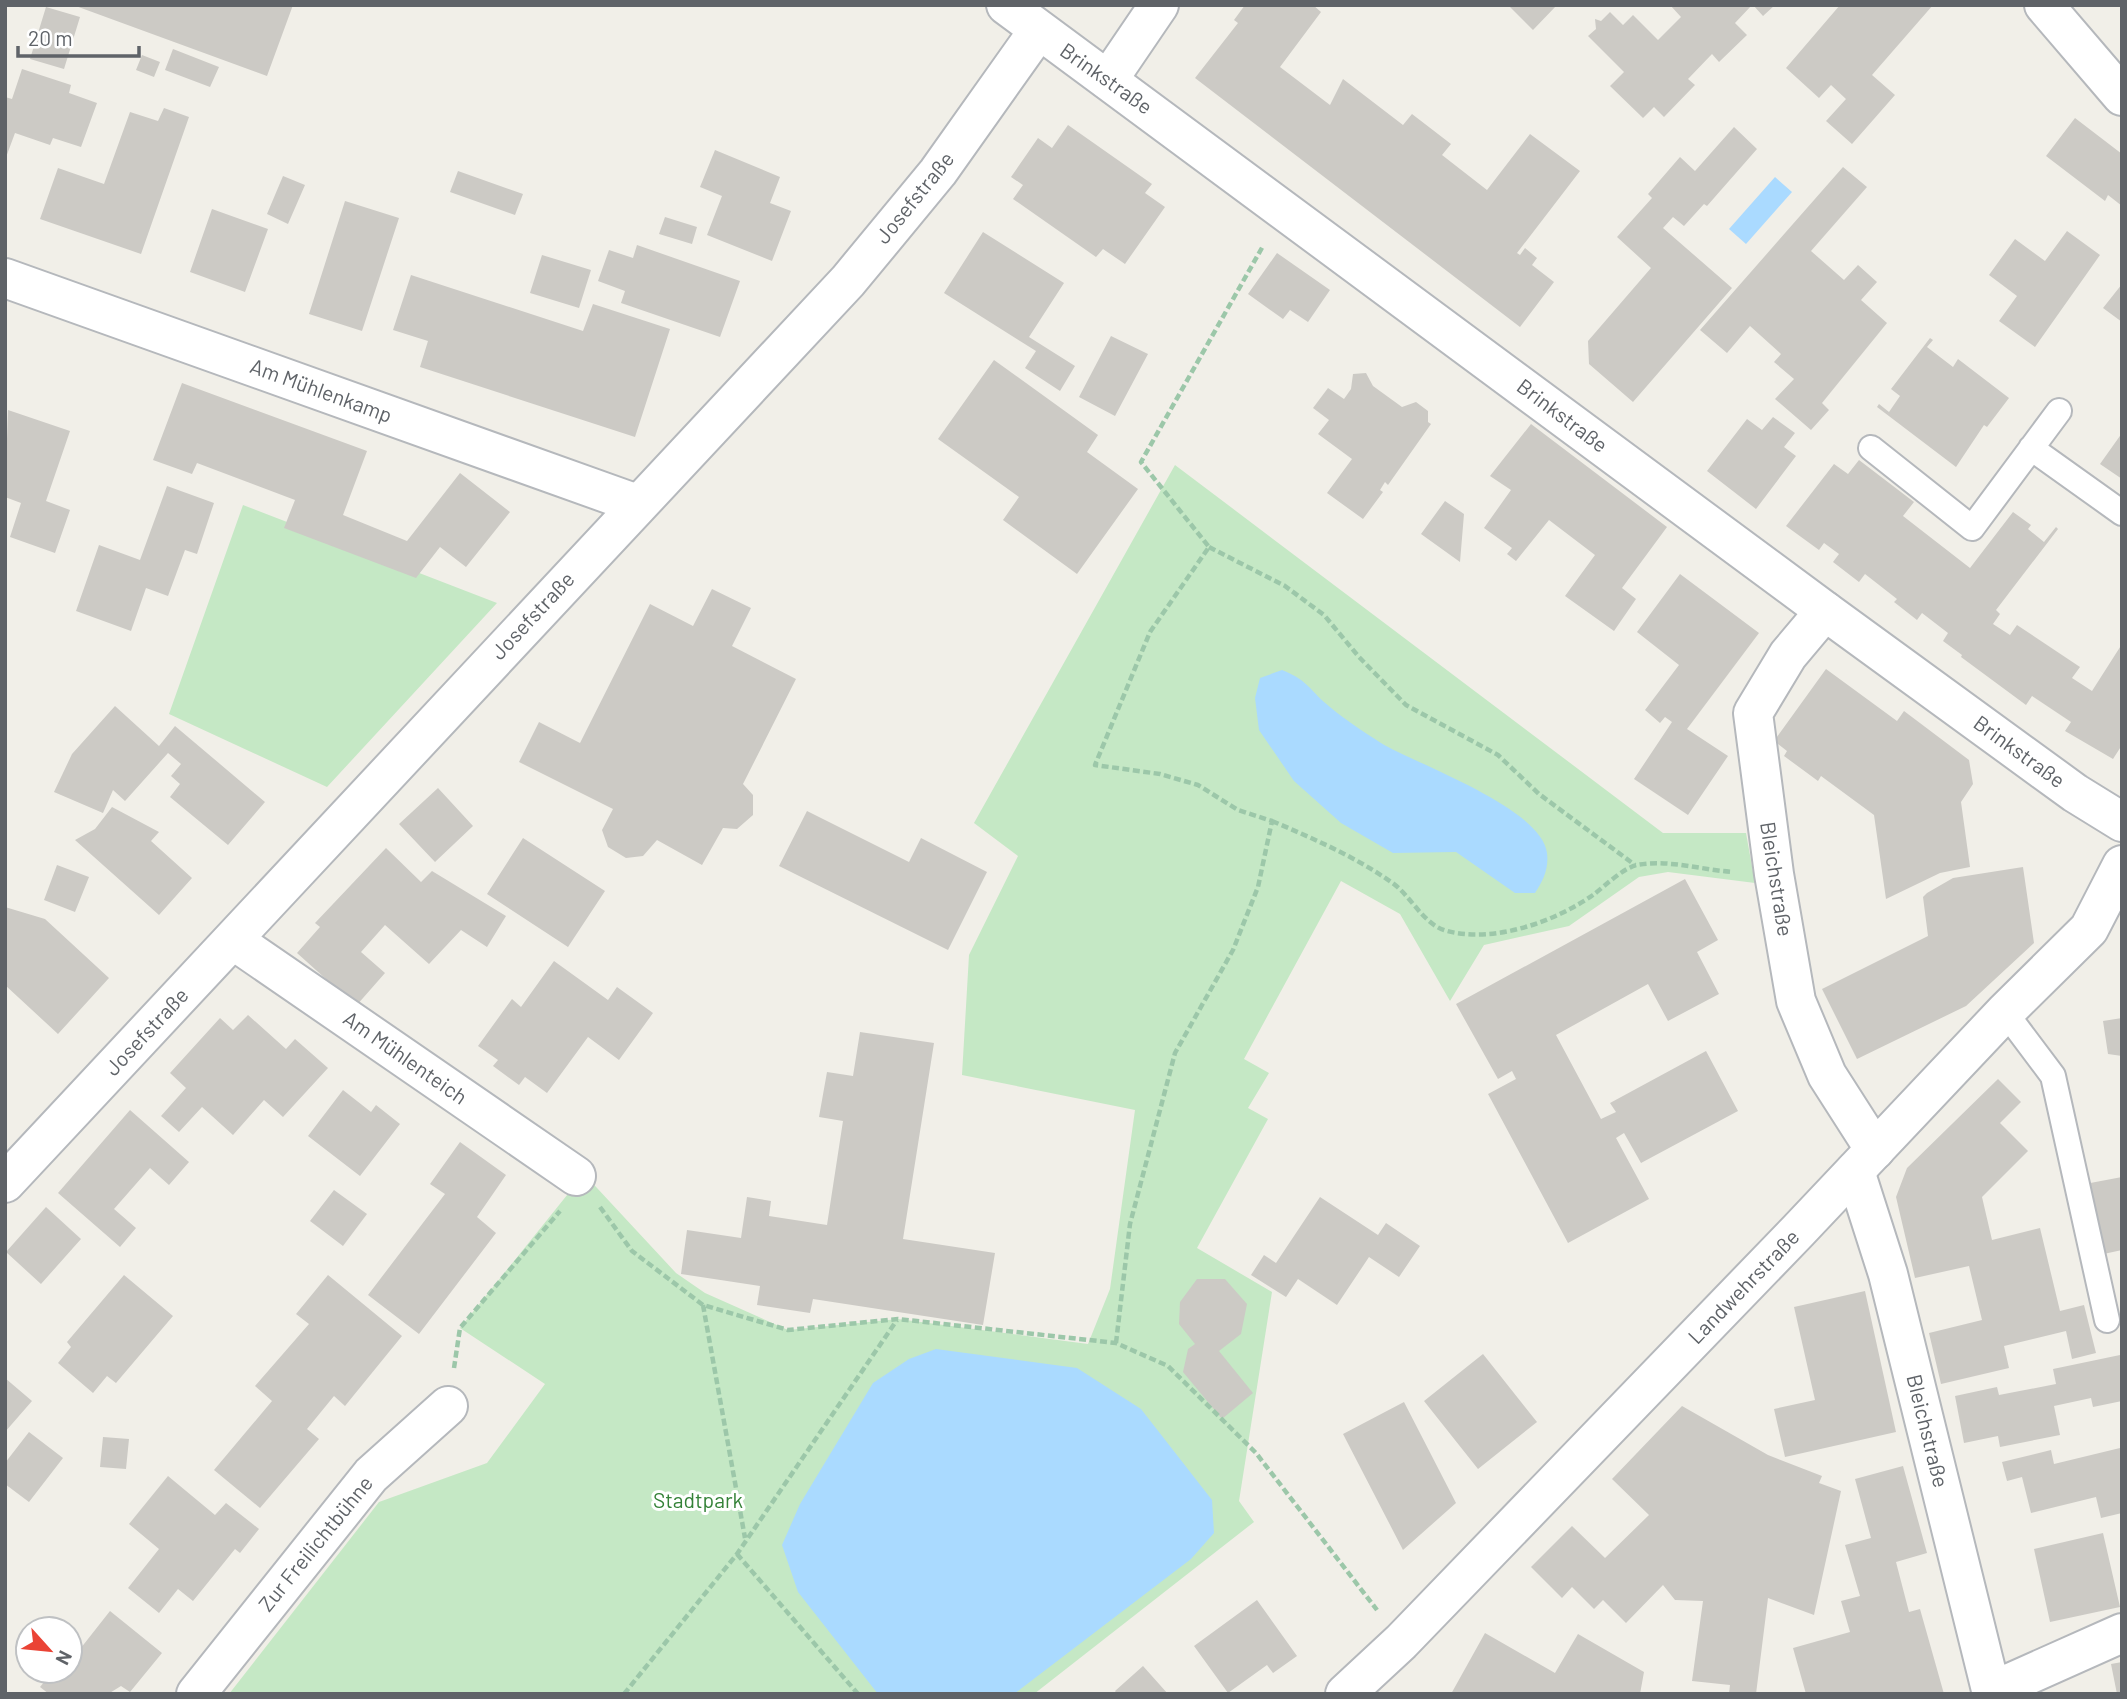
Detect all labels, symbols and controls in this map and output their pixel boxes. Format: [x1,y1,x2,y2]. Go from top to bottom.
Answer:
scale bar [18,14,138,58]
text: 20 m [28,25,73,50]
street label: Brinkstraße [1056,37,1158,119]
street label: Josefstraße [869,146,958,248]
street label: Am Mühlenkamp [247,352,396,427]
street label: Brinkstraße [1513,373,1613,457]
street label: Josefstraße [485,566,579,664]
street label: Brinkstraße [1969,709,2070,792]
street label: Bleichstraße [1756,820,1799,938]
street label: Josefstraße [99,982,193,1080]
street label: Am Mühlenteich [339,1005,473,1109]
street label: Landwehrstraße [1682,1224,1804,1348]
street label: Bleichstraße [1902,1371,1955,1490]
street label: Zur Freilichtbühne [253,1470,377,1616]
park label: Stadtpark [653,1487,743,1512]
north arrow [14,1615,84,1685]
text: N [51,1647,78,1669]

